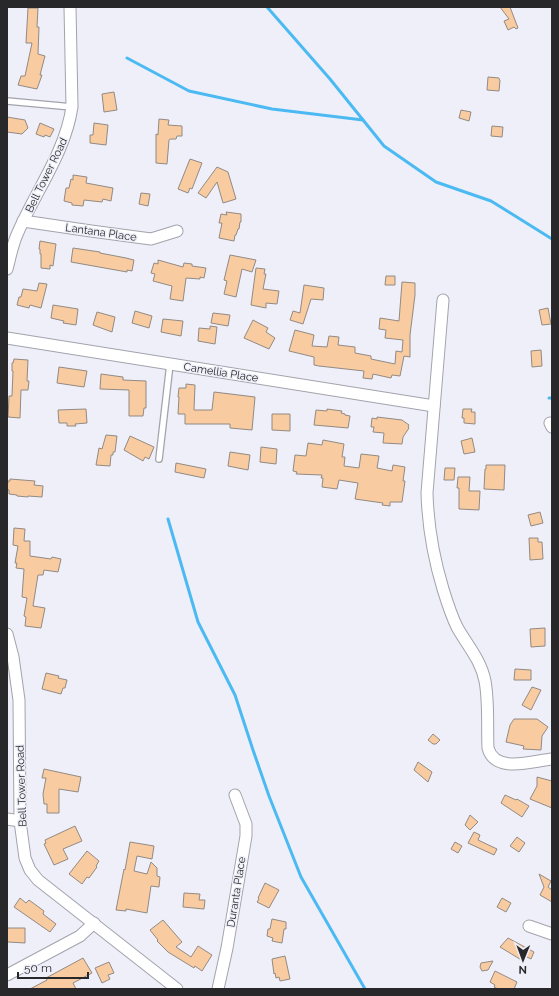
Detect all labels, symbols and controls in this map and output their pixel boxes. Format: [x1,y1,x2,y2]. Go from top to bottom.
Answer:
street label: Bell Tower Road [23,135,70,215]
street label: Lantana Place [64,221,138,244]
street label: Camellia Place [183,360,260,385]
street label: Bell Tower Road [14,745,29,827]
street label: Duranta Place [224,855,249,928]
north arrow [503,940,543,980]
scale bar [18,954,88,980]
text: 50 m [24,961,52,975]
text: N [519,963,527,976]

